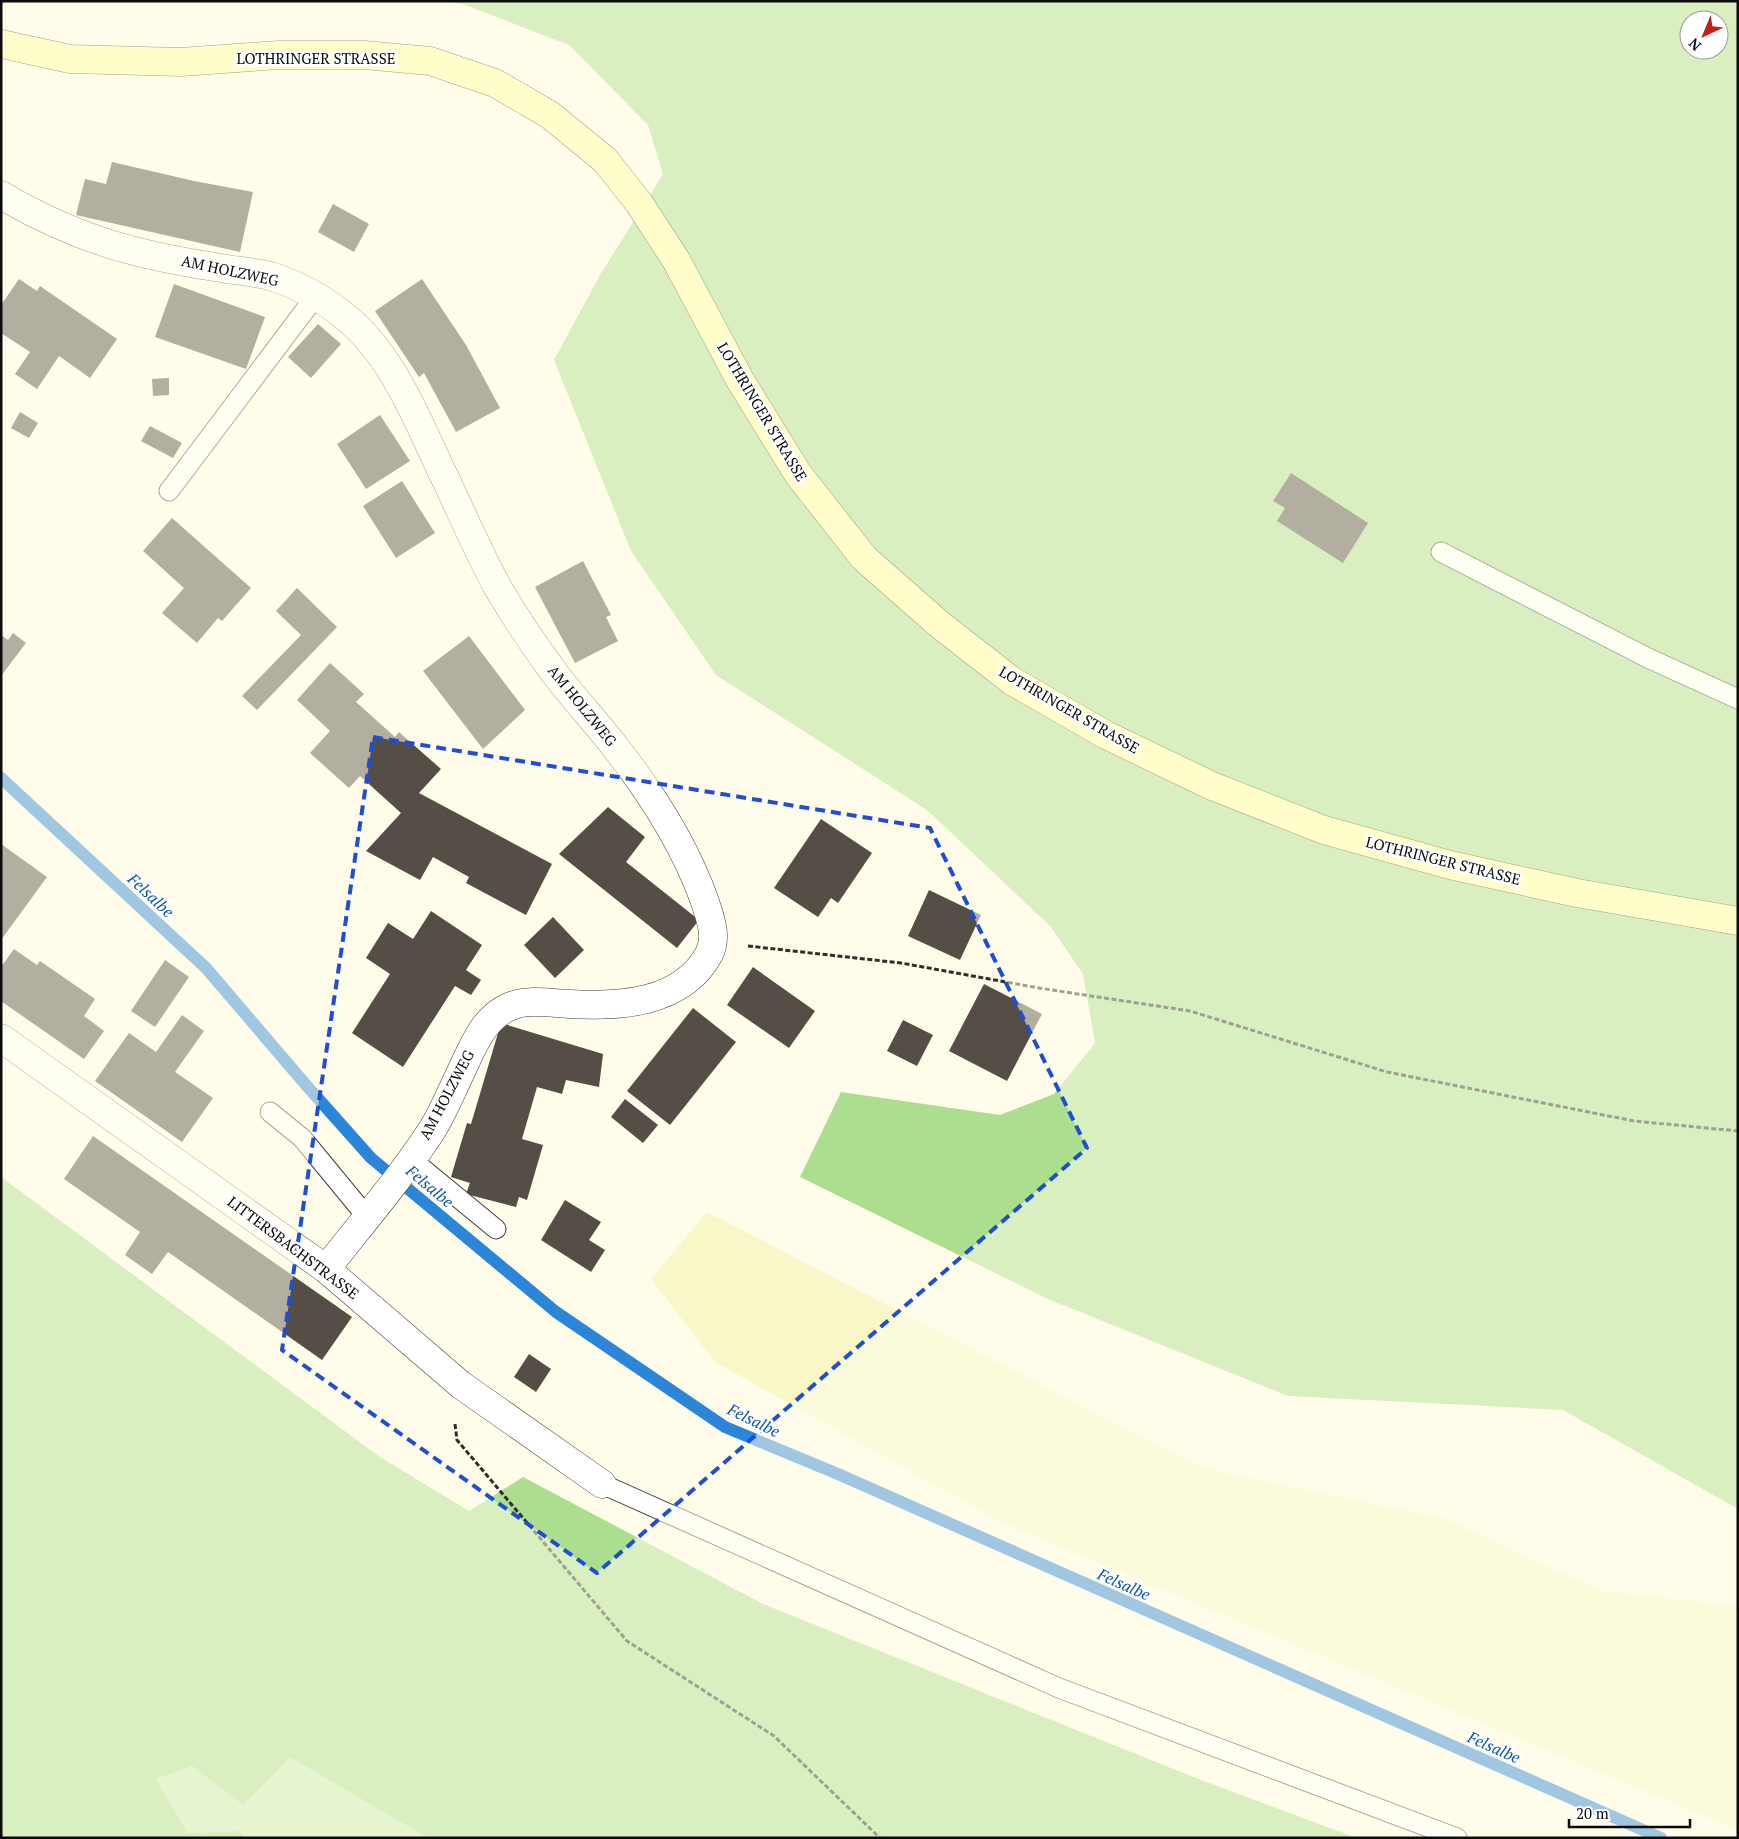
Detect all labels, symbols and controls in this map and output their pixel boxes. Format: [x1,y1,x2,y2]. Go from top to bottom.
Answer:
north arrow [1679,10,1729,60]
text: N [1684,34,1705,55]
street label: LOTHRINGER STRASSE [237,48,395,68]
street label: AM HOLZWEG [180,250,281,290]
street label: LOTHRINGER STRASSE [713,338,812,485]
street label: AM HOLZWEG [544,661,622,751]
street label: LOTHRINGER STRASSE [996,661,1143,758]
street label: LOTHRINGER STRASSE [1364,831,1523,889]
water label: Felsalbe [122,867,179,922]
street label: AM HOLZWEG [414,1046,479,1143]
water label: Felsalbe [401,1159,458,1212]
street label: LITTERSBACHSTRASSE [224,1191,363,1303]
water label: Felsalbe [723,1397,784,1442]
water label: Felsalbe [1093,1562,1154,1605]
water label: Felsalbe [1463,1725,1524,1768]
scale bar [1569,1796,1690,1828]
text: 20 m [1576,1803,1609,1823]

